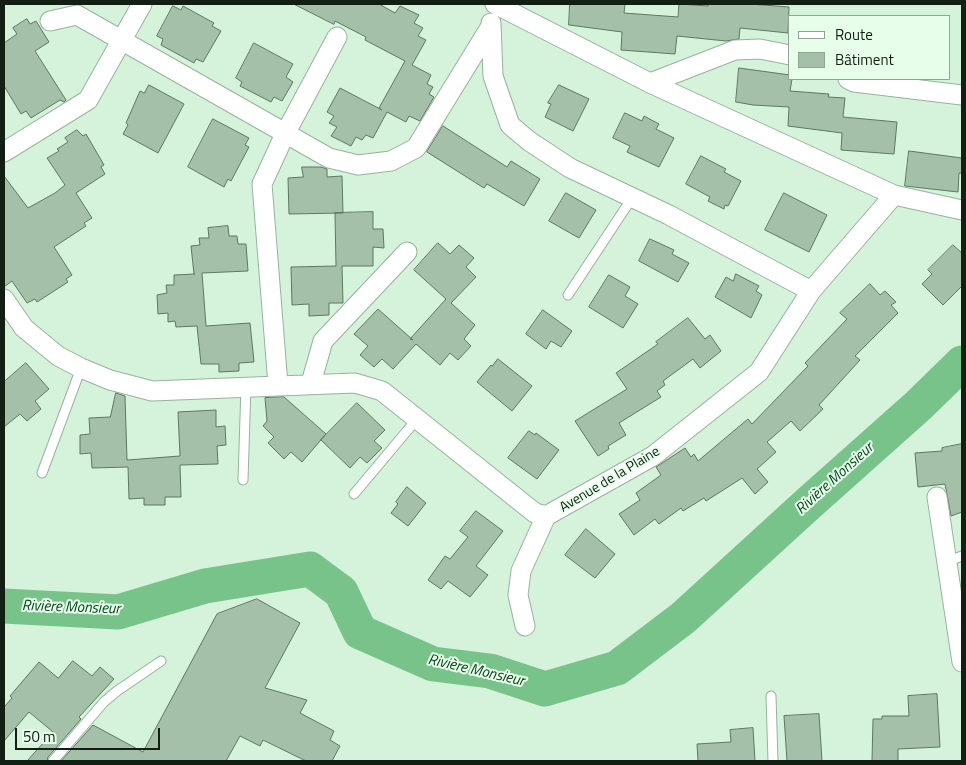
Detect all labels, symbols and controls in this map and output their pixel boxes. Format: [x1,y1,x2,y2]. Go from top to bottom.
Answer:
legend [788,15,951,80]
text: Route [835,23,873,46]
text: Bâtiment [835,48,894,71]
water label: Rivière Monsieur [792,439,878,519]
street label: Avenue de la Plaine [557,443,663,517]
water label: Rivière Monsieur [22,597,120,619]
water label: Rivière Monsieur [426,651,526,691]
scale bar [18,718,162,750]
text: 50 m [23,725,56,748]

